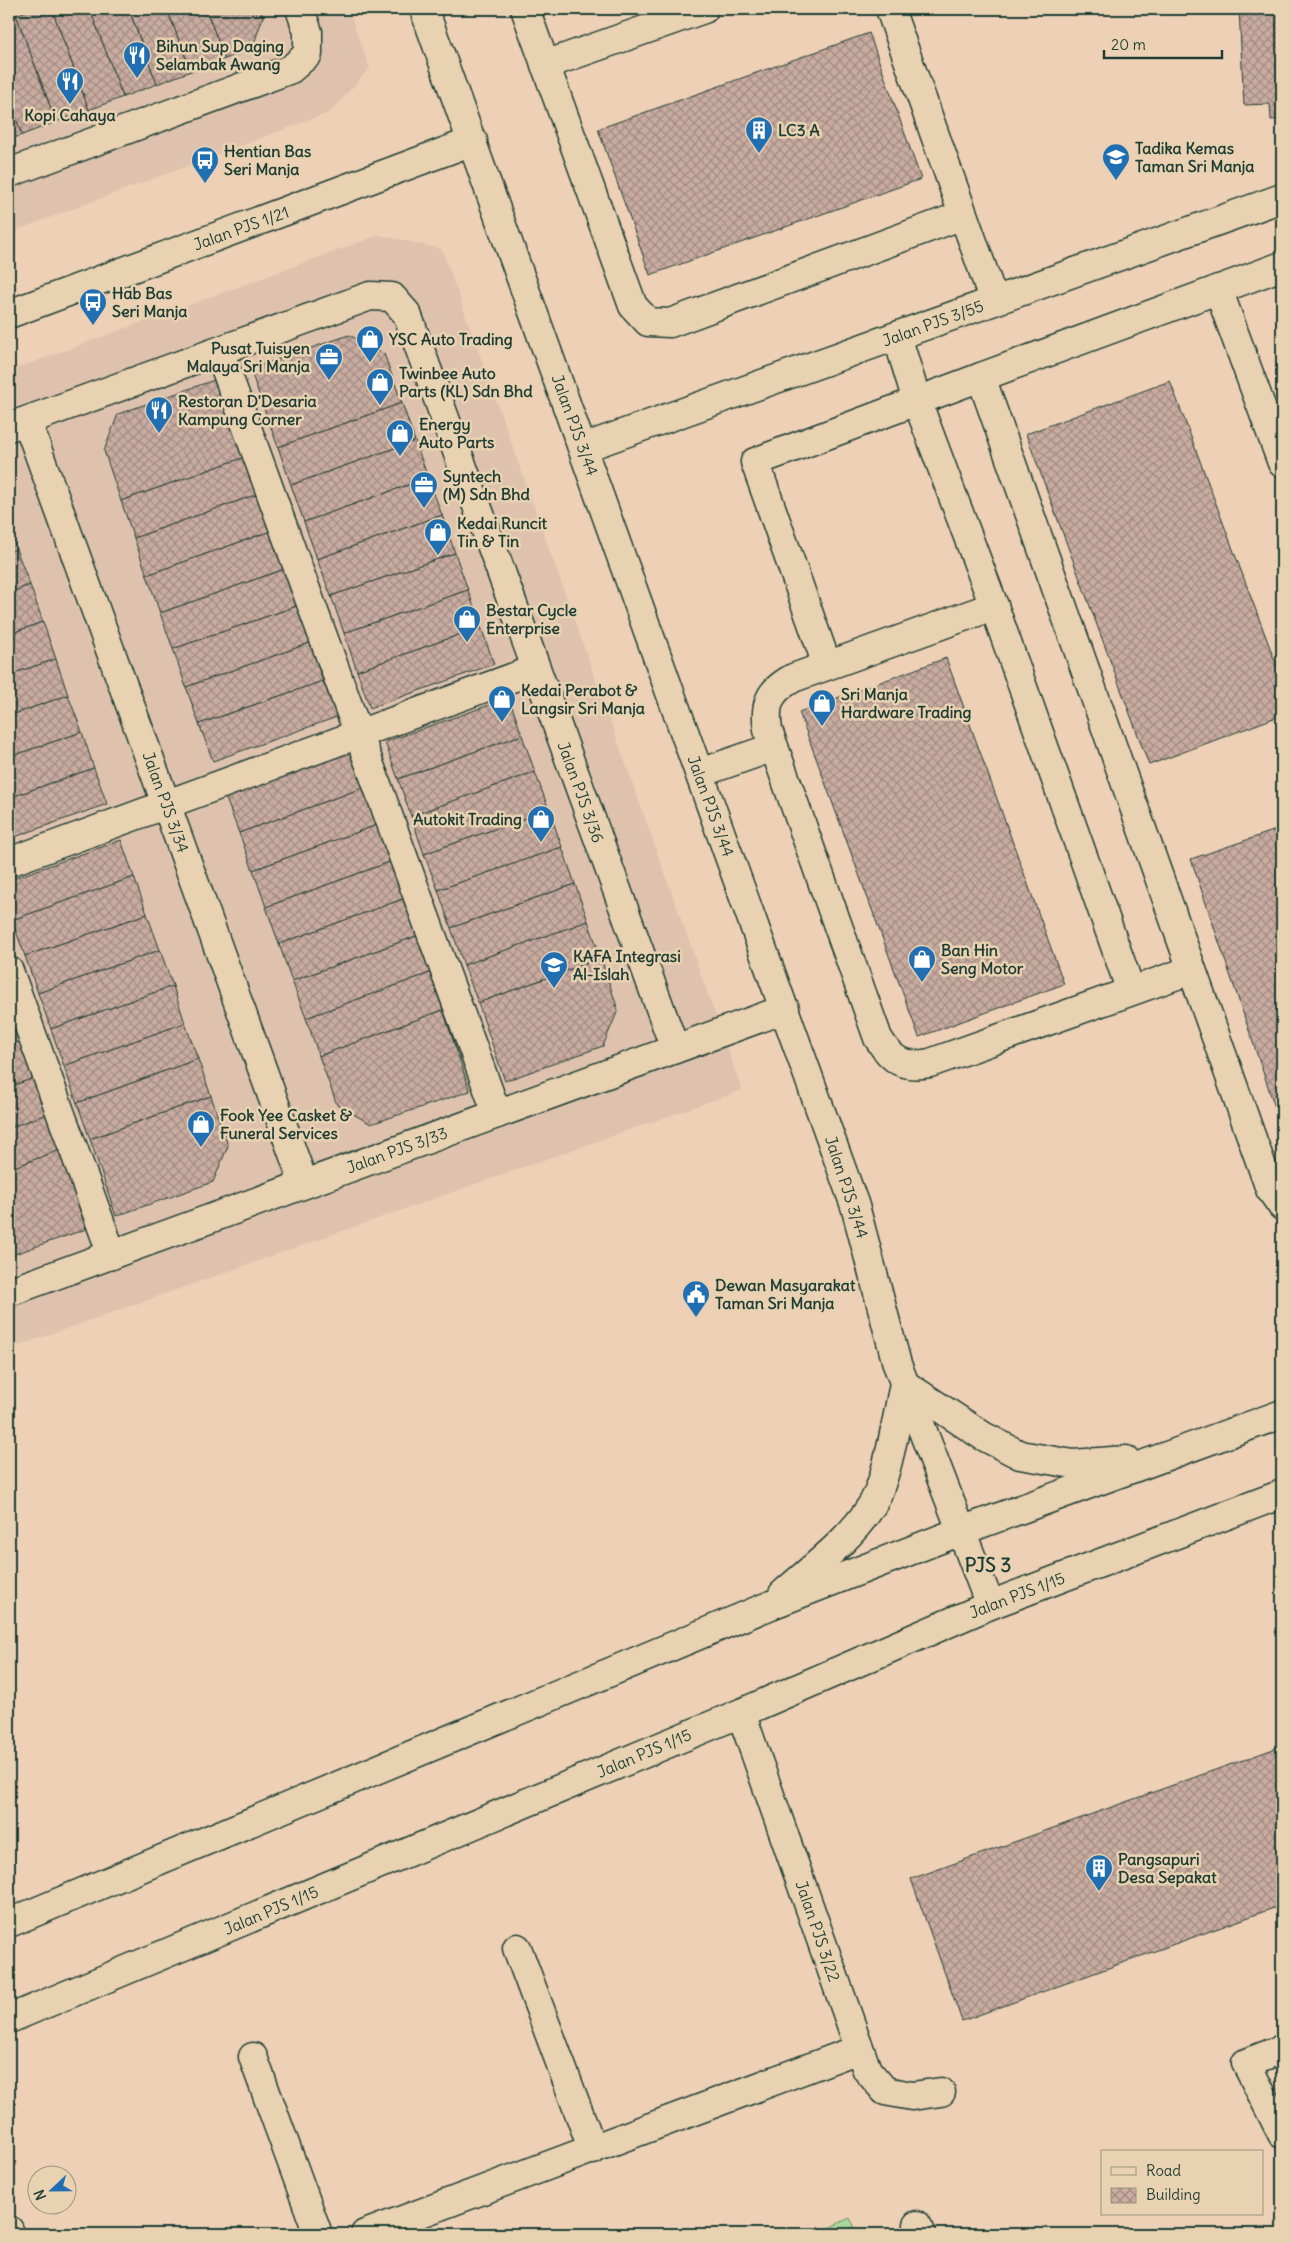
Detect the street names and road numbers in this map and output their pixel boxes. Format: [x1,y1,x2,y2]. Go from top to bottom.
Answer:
street label: Jalan PJS 1/21 [190,201,292,255]
street label: Jalan PJS 3/55 [880,295,986,351]
street label: Jalan PJS 3/44 [547,372,603,478]
street label: Jalan PJS 3/36 [553,739,609,845]
street label: Jalan PJS 3/34 [138,749,194,855]
street label: Jalan PJS 3/44 [683,753,739,859]
street label: Jalan PJS 3/33 [344,1122,450,1178]
street label: Jalan PJS 3/44 [821,1133,873,1241]
street label: Jalan PJS 1/15 [966,1568,1068,1622]
street label: Jalan PJS 1/15 [594,1724,694,1782]
street label: Jalan PJS 3/22 [791,1878,845,1984]
street label: Jalan PJS 1/15 [221,1881,321,1939]

